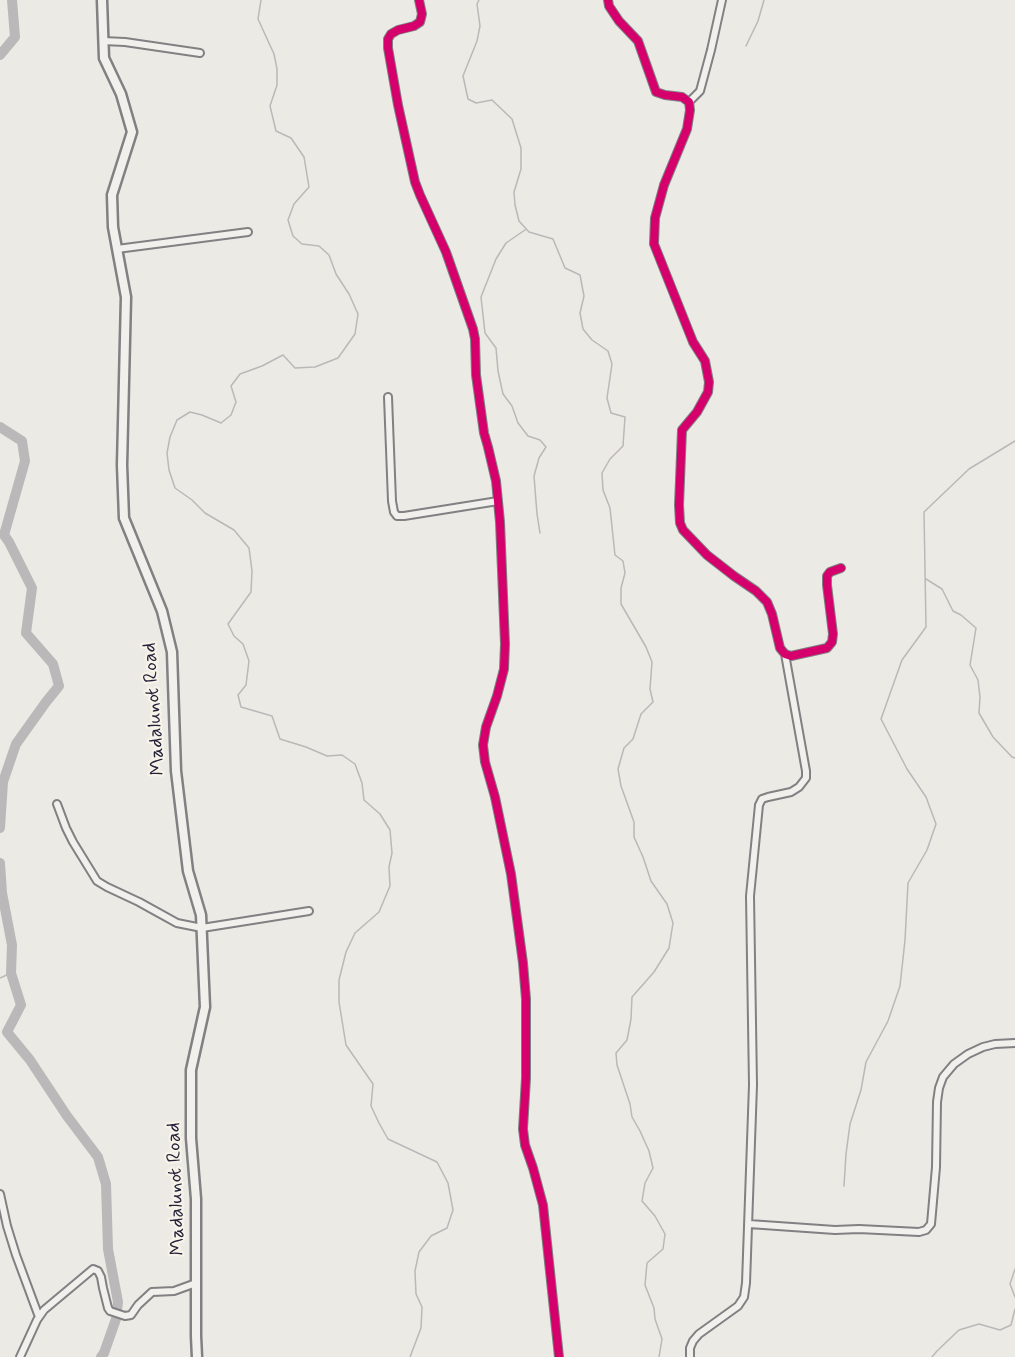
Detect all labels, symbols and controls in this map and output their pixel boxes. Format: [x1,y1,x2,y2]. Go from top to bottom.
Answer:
street label: Madalunot Road [138,642,172,776]
street label: Madalunot Road [163,1122,191,1256]

